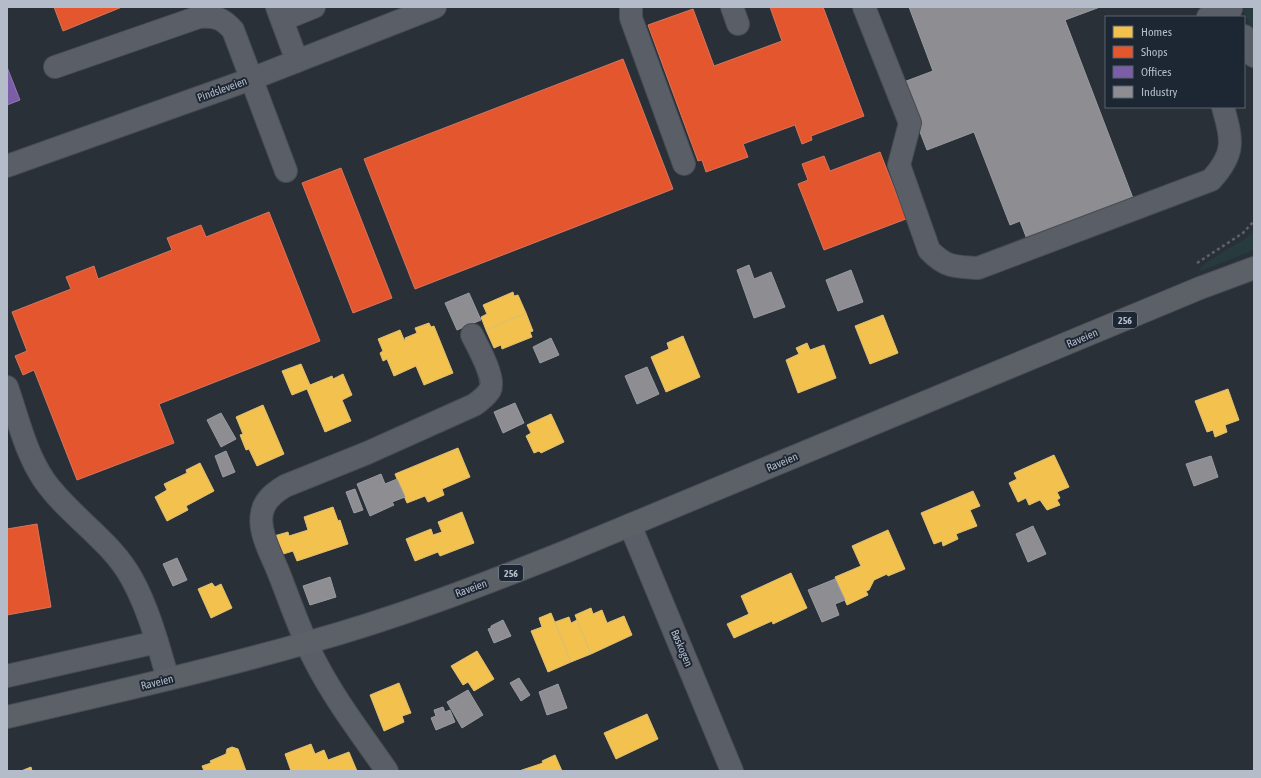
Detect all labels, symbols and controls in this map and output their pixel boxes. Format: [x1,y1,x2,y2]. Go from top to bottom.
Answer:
legend [1105,16,1245,108]
text: Homes [1141,25,1172,39]
text: Shops [1141,45,1167,59]
text: Offices [1141,65,1171,79]
street label: Pindsleveien [195,74,249,104]
text: Industry [1141,85,1178,99]
road number: 256 [1113,312,1137,328]
street label: Raveien [1065,326,1099,350]
street label: Raveien [765,450,799,474]
road number: 256 [499,565,523,581]
street label: Raveien [453,577,489,599]
street label: Bøskogen [669,628,695,668]
street label: Raveien [140,672,174,692]

